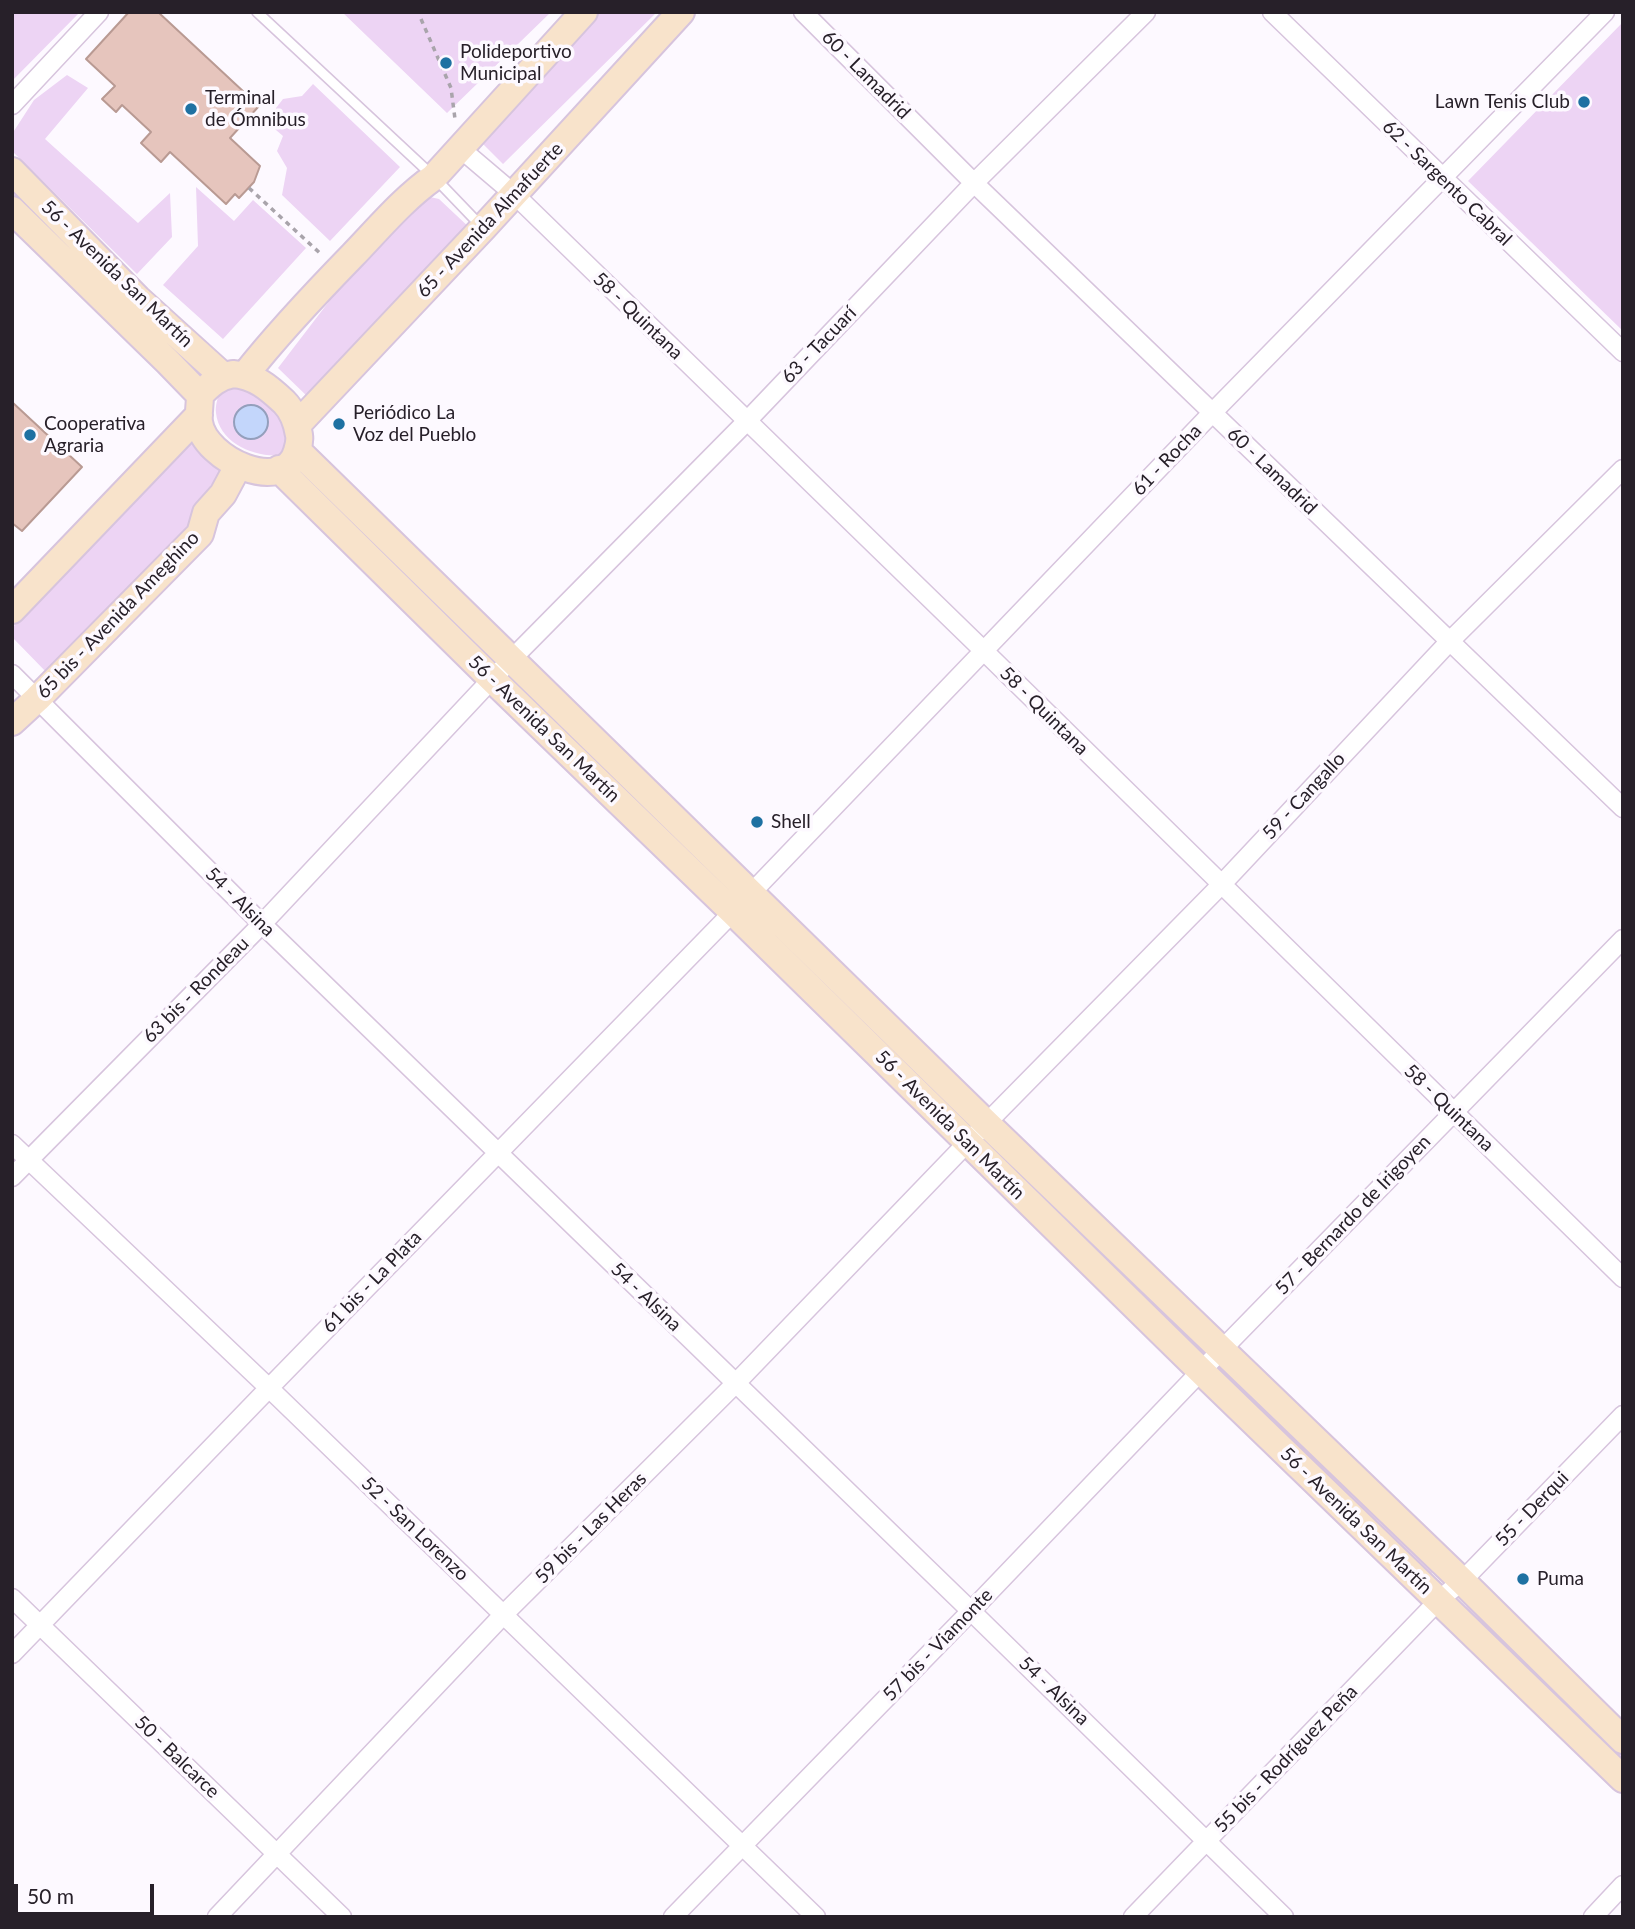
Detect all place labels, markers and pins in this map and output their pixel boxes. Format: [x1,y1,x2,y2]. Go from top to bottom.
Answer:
place label: Polideportivo Municipal [460,41,572,85]
marker: Polideportivo Municipal [438,55,454,71]
place label: Terminal de Ómnibus [205,87,306,131]
place label: Lawn Tenis Club [1435,91,1570,113]
marker: Lawn Tenis Club [1576,94,1592,110]
marker: Terminal de Ómnibus [183,101,199,117]
place label: Periódico La Voz del Pueblo [353,402,476,446]
place label: Cooperativa Agraria [44,413,146,457]
marker: Periódico La Voz del Pueblo [331,416,347,432]
marker: Cooperativa Agraria [22,427,38,443]
place label: Shell [771,811,811,833]
marker: Shell [749,814,765,830]
place label: Puma [1537,1568,1584,1590]
marker: Puma [1515,1571,1531,1587]

